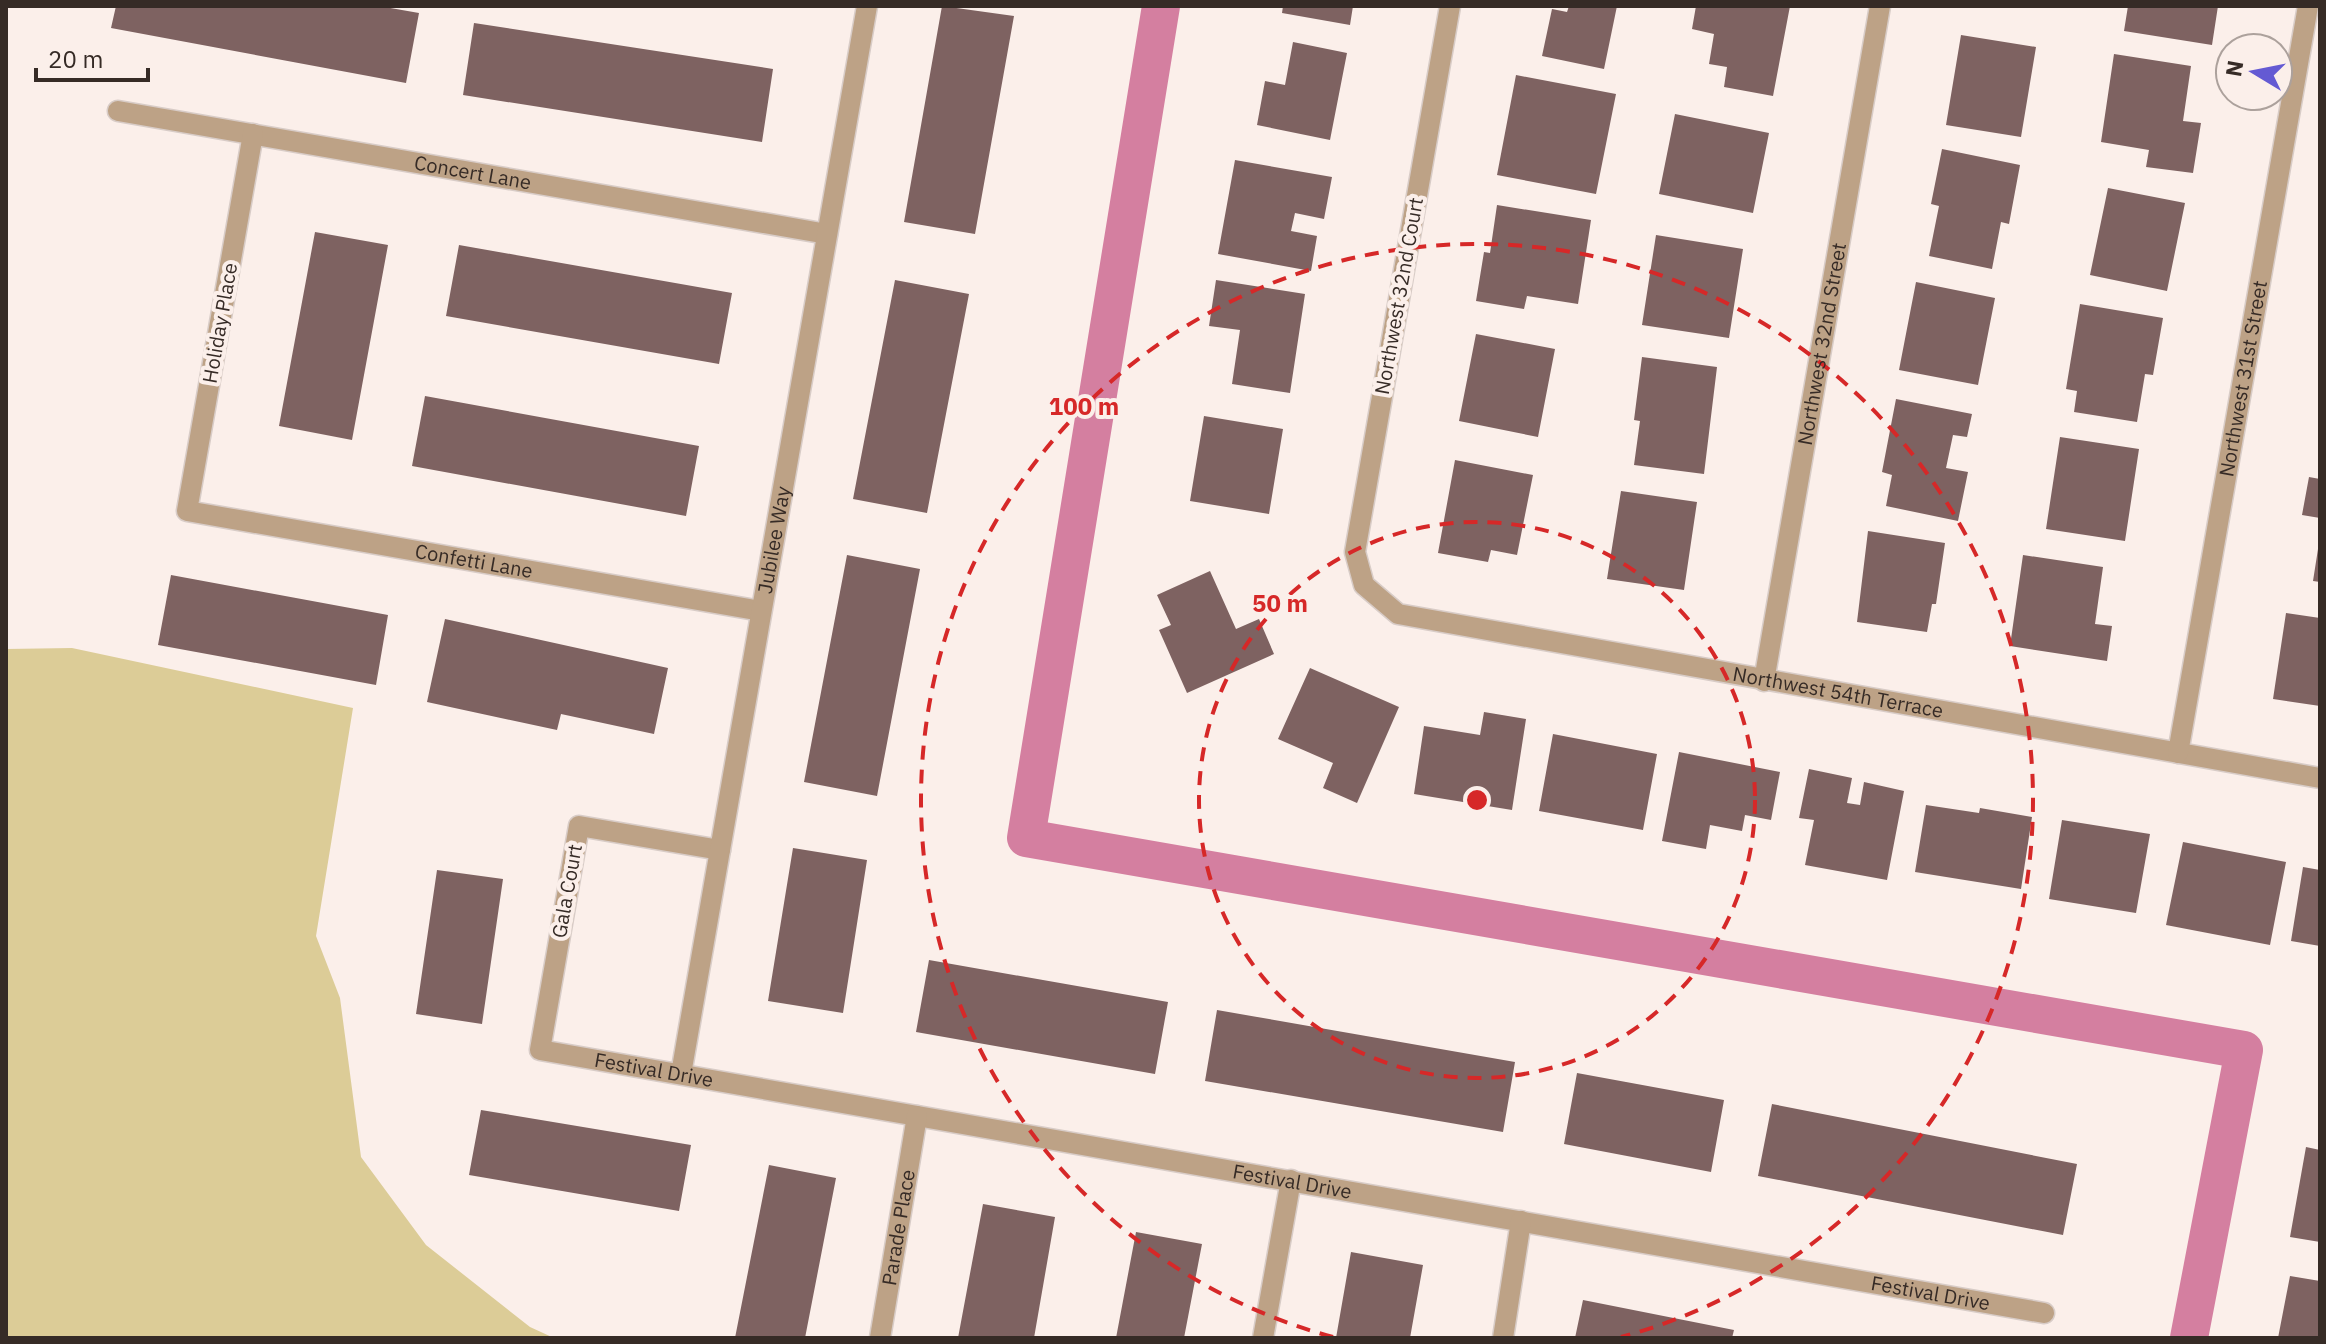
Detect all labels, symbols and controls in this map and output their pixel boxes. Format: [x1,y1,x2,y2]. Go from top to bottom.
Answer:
scale bar [36,32,148,82]
north arrow [2214,32,2294,112]
text: 20 m [48,43,103,75]
text: N [2218,58,2249,79]
street label: Concert Lane [412,149,533,195]
street label: Northwest 32nd Court [1368,195,1429,397]
street label: Northwest 32nd Street [1791,240,1852,447]
street label: Holiday Place [196,261,243,385]
street label: Northwest 31st Street [2212,278,2273,479]
text: 100 m [1049,390,1119,422]
street label: Jubilee Way [751,484,796,596]
street label: Confetti Lane [413,537,535,584]
text: 50 m [1252,587,1308,619]
street label: Northwest 54th Terrace [1731,660,1945,724]
centre of rings [1463,786,1491,814]
street label: Gala Court [545,842,588,940]
street label: Festival Drive [592,1046,716,1093]
street label: Festival Drive [1231,1157,1354,1205]
street label: Parade Place [875,1167,921,1287]
street label: Festival Drive [1869,1269,1992,1316]

